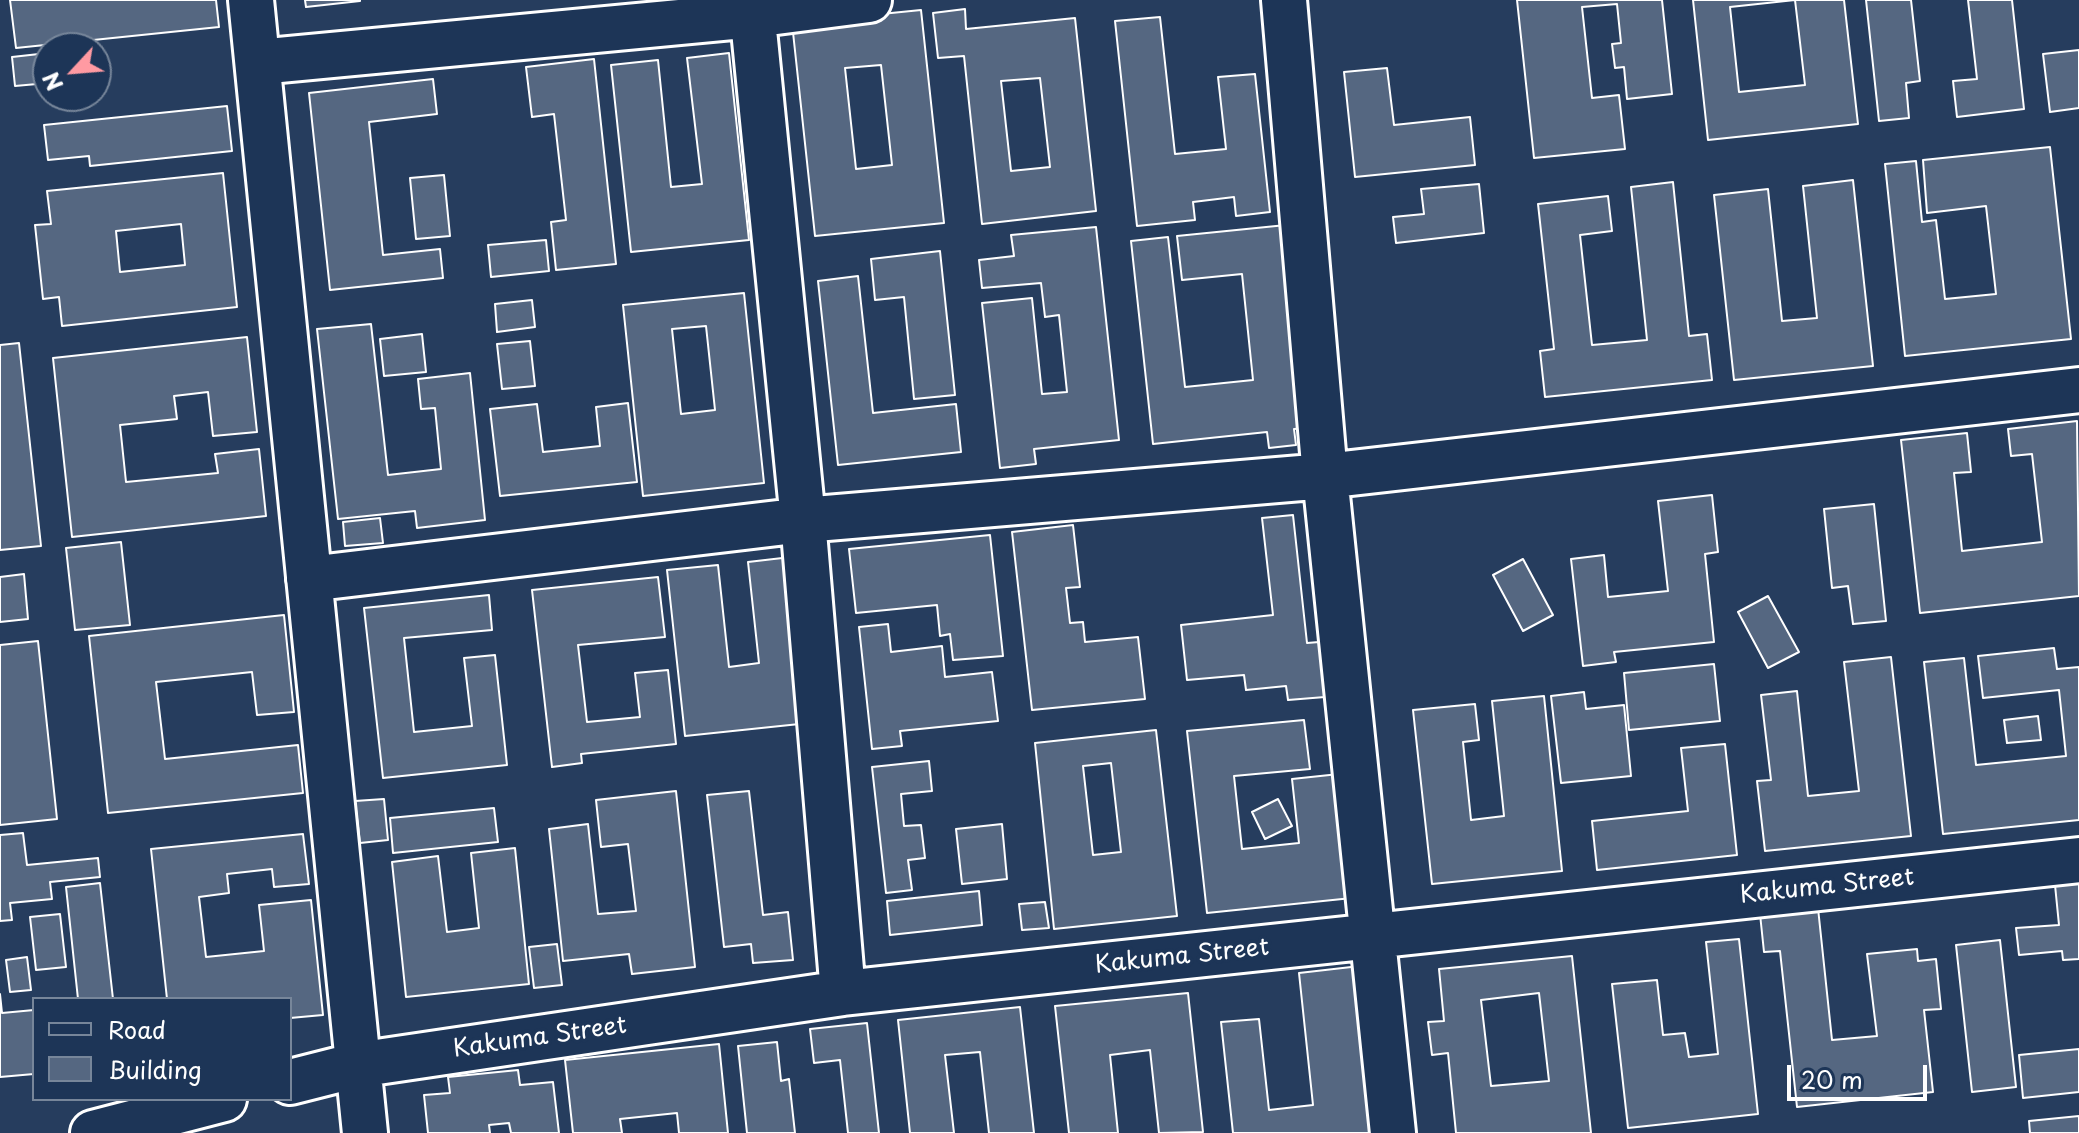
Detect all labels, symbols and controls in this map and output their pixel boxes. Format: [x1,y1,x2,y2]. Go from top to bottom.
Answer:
north arrow [32,32,112,112]
text: N [33,67,70,97]
street label: Kakuma Street [1739,864,1915,910]
street label: Kakuma Street [1094,934,1270,980]
legend [32,997,292,1101]
text: Road [108,1011,166,1047]
street label: Kakuma Street [451,1012,629,1064]
scale bar [1791,1049,1931,1099]
text: Building [108,1051,202,1087]
text: 20 m [1801,1061,1863,1097]

